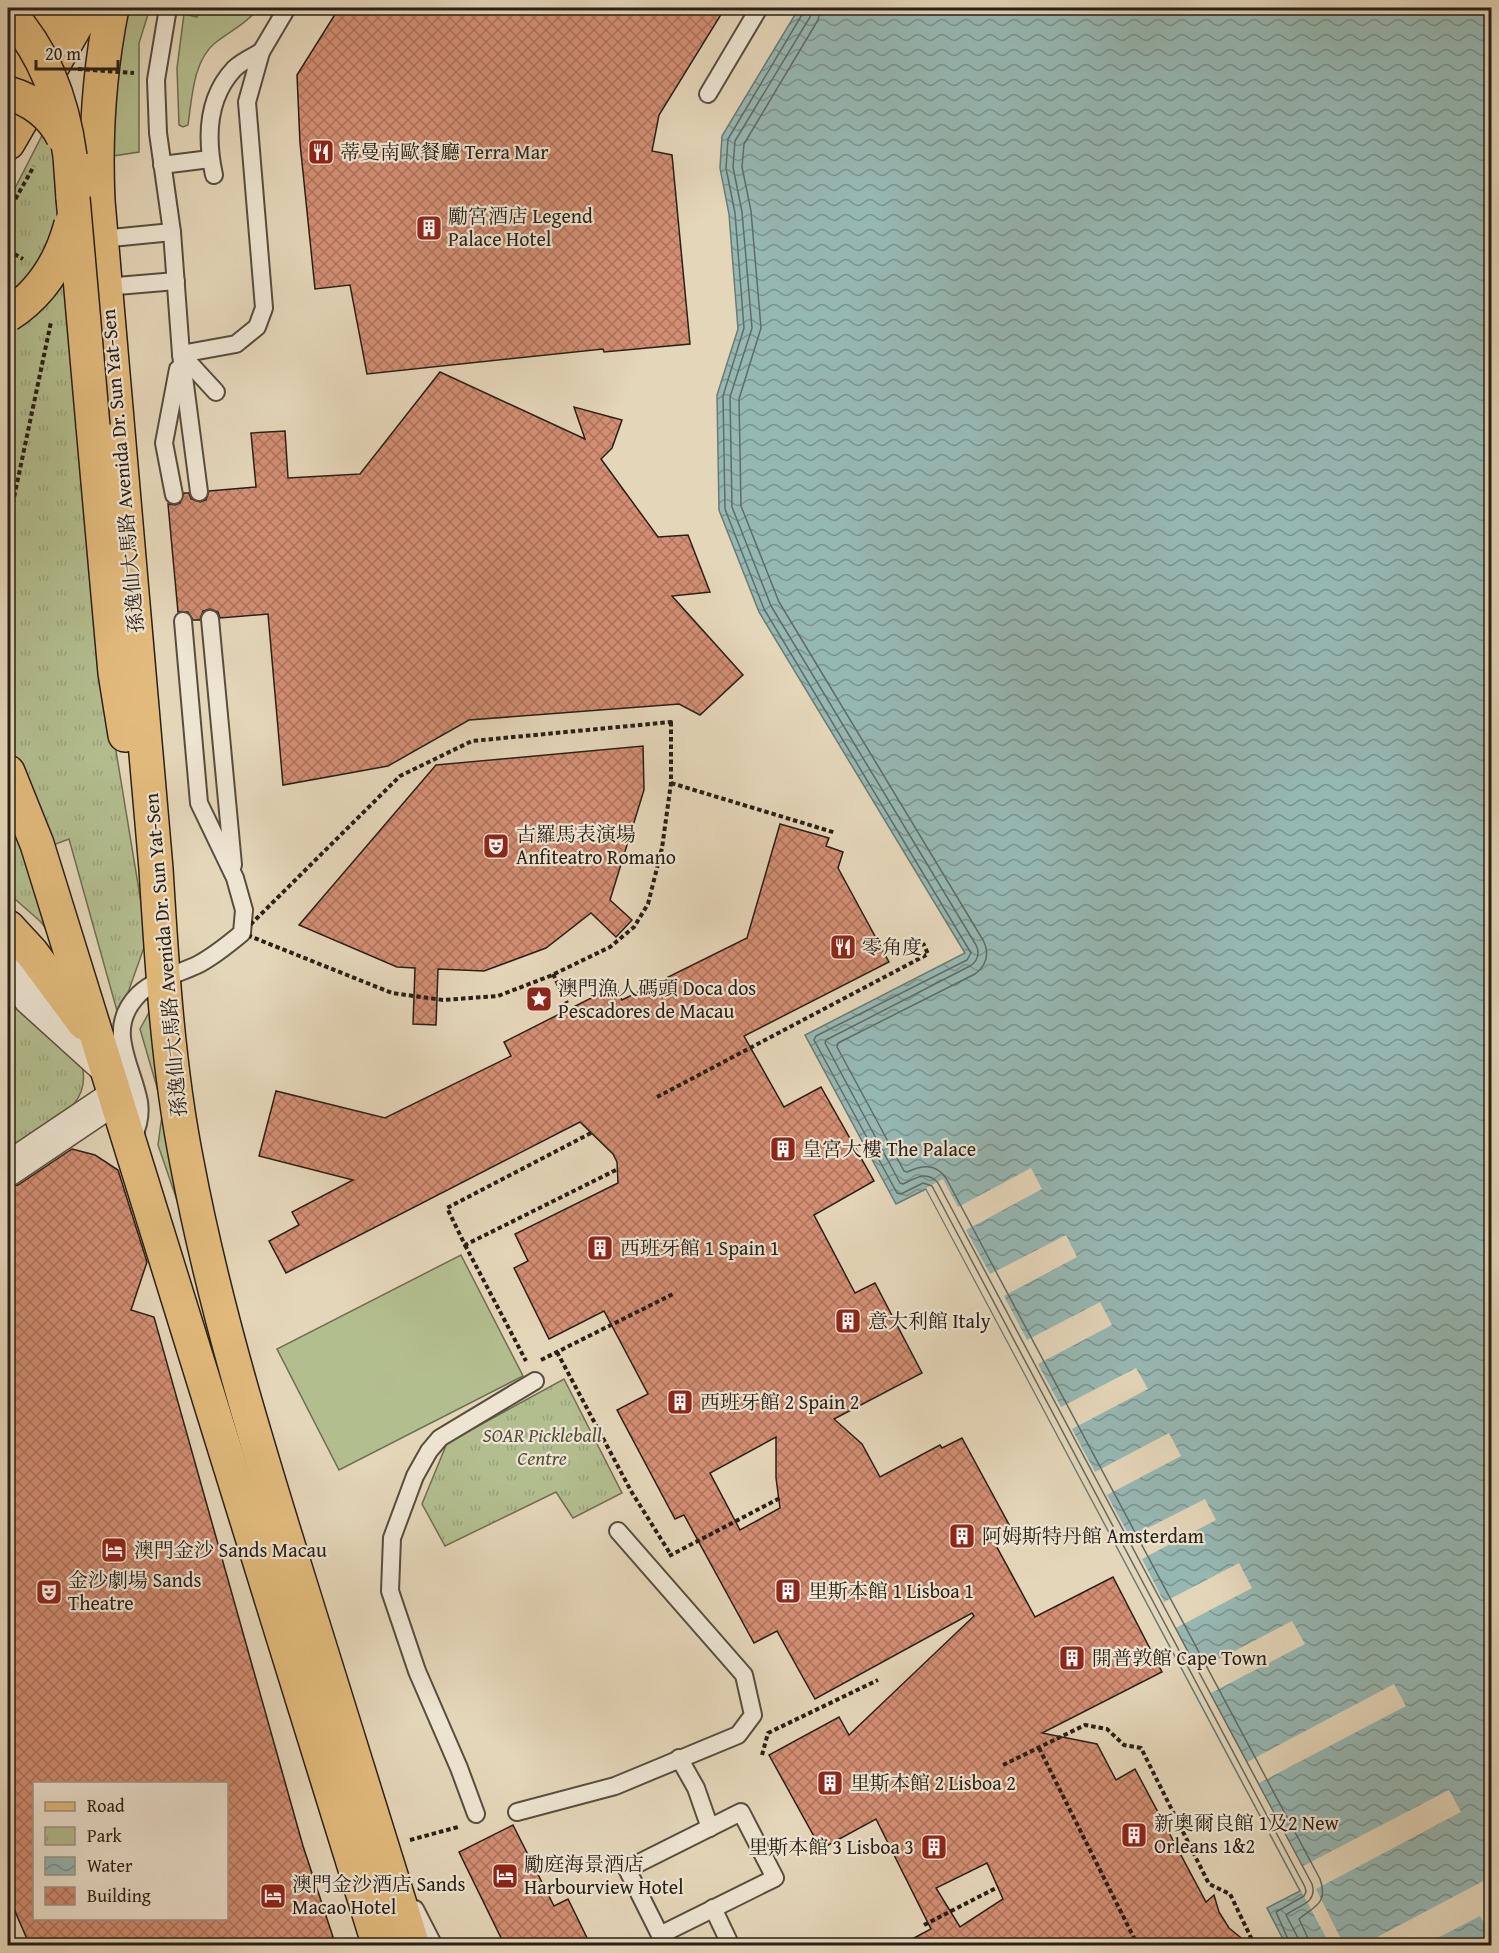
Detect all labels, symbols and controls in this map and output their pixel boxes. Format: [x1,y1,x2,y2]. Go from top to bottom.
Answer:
scale bar [36,33,118,71]
text: 20 m [45,40,81,67]
restaurant icon: 蒂曼南歐餐廳 Terra Mar [306,137,336,167]
place label: 蒂曼南歐餐廳 Terra Mar [340,137,548,166]
place label: 勵宮酒店 Legend Palace Hotel [448,201,593,253]
building icon: 勵宮酒店 Legend Palace Hotel [414,213,444,243]
street label: 孫逸仙大馬路 Avenida Dr. Sun Yat-Sen [93,308,150,634]
street label: 孫逸仙大馬路 Avenida Dr. Sun Yat-Sen [136,792,193,1118]
place label: 古羅馬表演場 Anfiteatro Romano [516,819,676,871]
theatre icon: 古羅馬表演場 Anfiteatro Romano [481,831,511,861]
restaurant icon: 零角度 [828,932,858,962]
place label: 零角度 [862,932,922,961]
place label: 澳門漁人碼頭 Doca dos Pescadores de Macau [558,973,756,1025]
place icon: 澳門漁人碼頭 Doca dos Pescadores de Macau [524,984,554,1014]
building icon: 皇宮大樓 The Palace [768,1134,798,1164]
place label: 皇宮大樓 The Palace [802,1134,976,1163]
building icon: 西班牙館 1 Spain 1 [585,1233,615,1263]
place label: 西班牙館 1 Spain 1 [620,1233,779,1262]
building icon: 意大利館 Italy [833,1306,863,1336]
place label: 意大利館 Italy [868,1306,991,1335]
building icon: 西班牙館 2 Spain 2 [665,1387,695,1417]
place label: 西班牙館 2 Spain 2 [700,1387,859,1416]
park label: SOAR Pickleball Centre [482,1420,602,1472]
building icon: 阿姆斯特丹館 Amsterdam [947,1521,977,1551]
place label: 阿姆斯特丹館 Amsterdam [982,1521,1204,1550]
hotel icon: 澳門金沙 Sands Macau [99,1535,129,1565]
place label: 澳門金沙 Sands Macau [134,1535,327,1564]
place label: 金沙劇場 Sands Theatre [68,1565,202,1617]
building icon: 里斯本館 1 Lisboa 1 [773,1576,803,1606]
place label: 里斯本館 1 Lisboa 1 [808,1576,974,1605]
theatre icon: 金沙劇場 Sands Theatre [34,1577,64,1607]
building icon: 開普敦館 Cape Town [1057,1643,1087,1673]
place label: 開普敦館 Cape Town [1092,1643,1267,1672]
building icon: 里斯本館 2 Lisboa 2 [815,1768,845,1798]
place label: 里斯本館 2 Lisboa 2 [850,1768,1016,1797]
legend [33,1782,228,1920]
text: Road [87,1792,125,1819]
place label: 新奧爾良館 1及2 New Orleans 1&2 [1154,1808,1340,1860]
building icon: 新奧爾良館 1及2 New Orleans 1&2 [1119,1820,1149,1850]
text: Park [87,1822,123,1849]
place label: 里斯本館 3 Lisboa 3 [748,1832,914,1861]
building icon: 里斯本館 3 Lisboa 3 [919,1832,949,1862]
place label: 勵庭海景酒店 Harbourview Hotel [524,1849,684,1901]
text: Water [87,1852,133,1879]
hotel icon: 勵庭海景酒店 Harbourview Hotel [490,1861,520,1891]
place label: 澳門金沙酒店 Sands Macao Hotel [292,1869,466,1921]
hotel icon: 澳門金沙酒店 Sands Macao Hotel [258,1881,288,1911]
text: Building [87,1882,151,1909]

